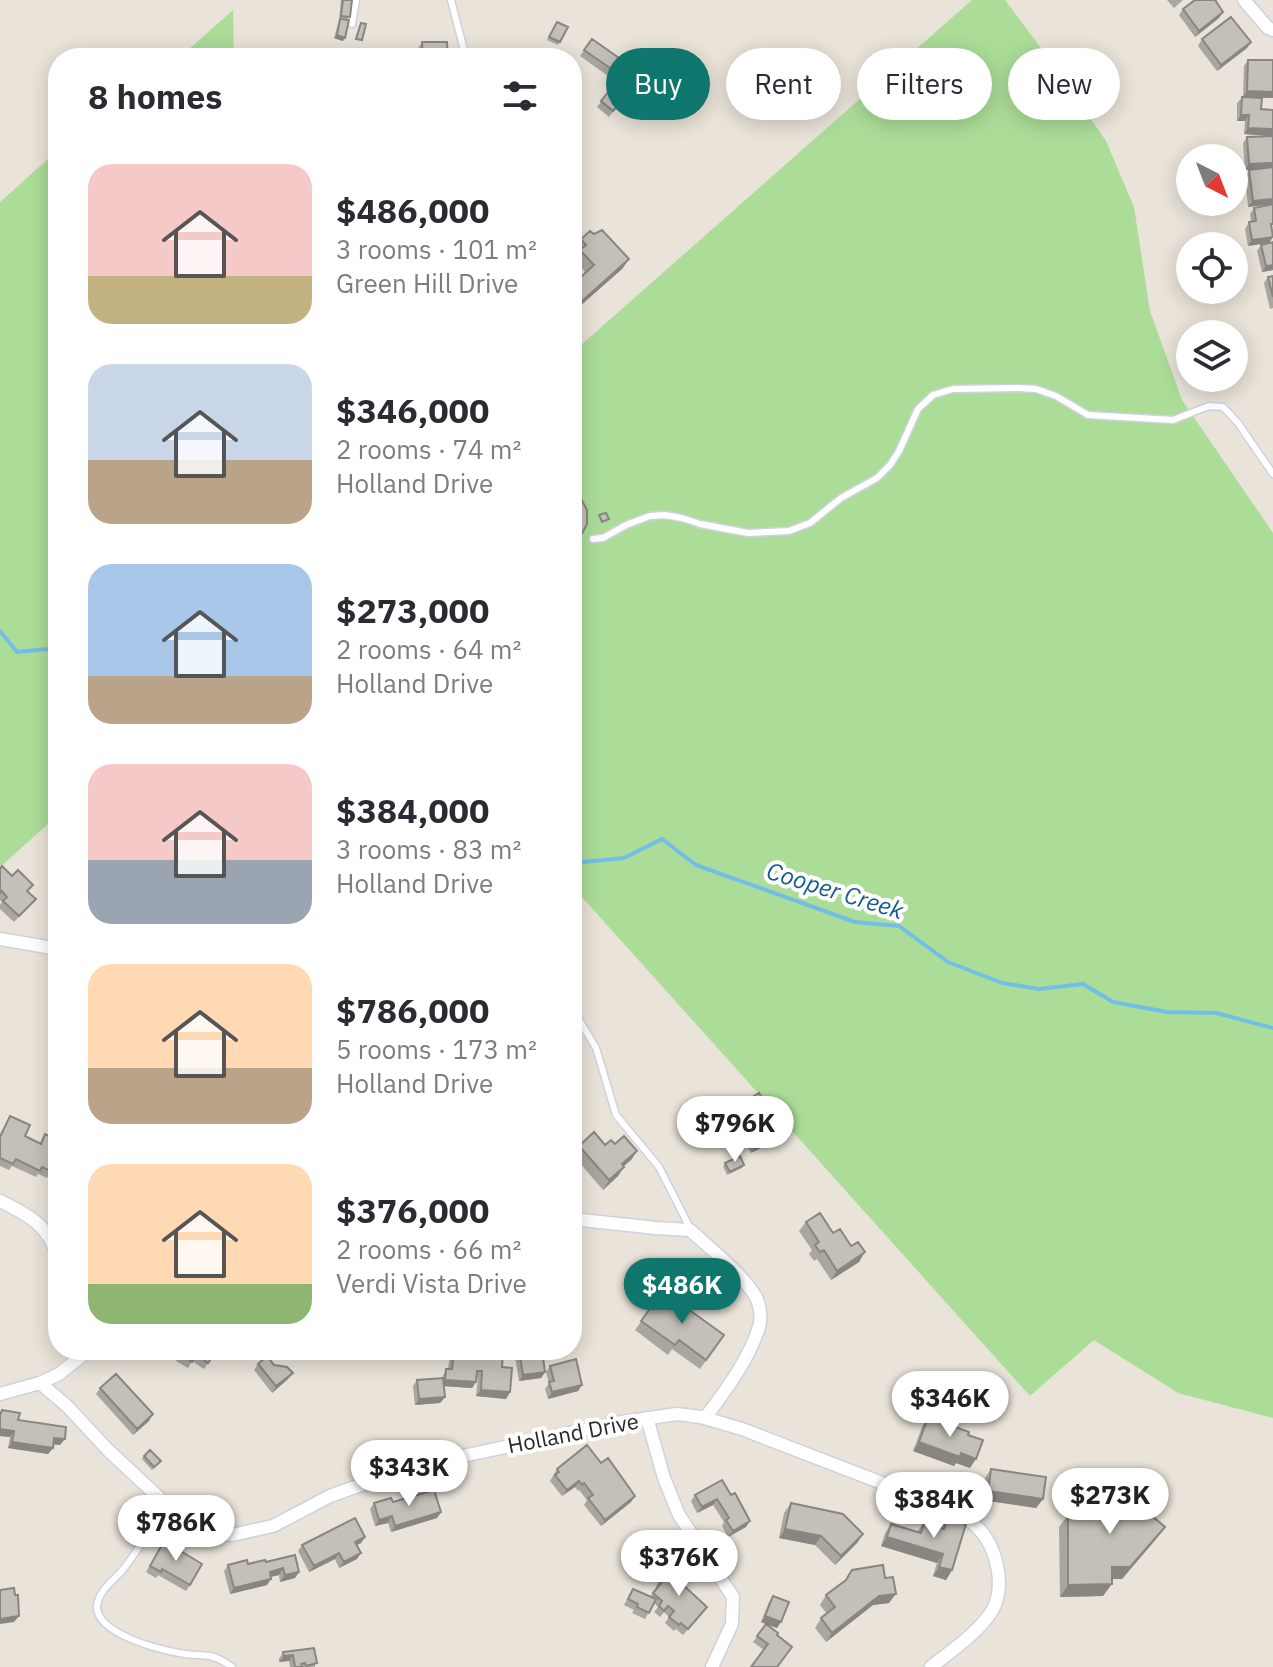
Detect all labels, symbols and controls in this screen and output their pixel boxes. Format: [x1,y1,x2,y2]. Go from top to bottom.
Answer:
chip: Buy [606,48,710,120]
chip: Rent [726,48,841,120]
chip: Filters [857,48,992,120]
chip: New [1008,48,1120,120]
text: 8 homes [88,74,223,118]
icon: filters [498,74,542,118]
north arrow [1176,144,1248,216]
map controls [1176,144,1248,392]
text: $486,000 [336,188,489,232]
icon: home [152,196,248,292]
text: 3 rooms · 101 m² [336,232,537,266]
button: locate [1176,232,1248,304]
text: Green Hill Drive [336,266,518,300]
button: layers [1176,320,1248,392]
text: $346,000 [336,388,489,432]
icon: home [152,396,248,492]
text: 2 rooms · 74 m² [336,432,521,466]
text: Holland Drive [336,466,493,500]
text: $273,000 [336,588,489,632]
icon: home [152,596,248,692]
text: 2 rooms · 64 m² [336,632,521,666]
text: Holland Drive [336,666,493,700]
text: $384,000 [336,788,489,832]
icon: home [152,796,248,892]
text: 3 rooms · 83 m² [336,832,521,866]
water label: Cooper Creek [763,854,908,926]
text: Holland Drive [336,866,493,900]
text: $786,000 [336,988,489,1032]
icon: home [152,996,248,1092]
text: 5 rooms · 173 m² [336,1032,537,1066]
text: Holland Drive [336,1066,493,1100]
pin: $796K [679,1096,791,1164]
text: $796K [695,1105,775,1139]
text: $376,000 [336,1188,489,1232]
icon: home [152,1196,248,1292]
text: 2 rooms · 66 m² [336,1232,521,1266]
pin: $486K [626,1258,738,1326]
text: Verdi Vista Drive [336,1266,527,1300]
text: $486K [642,1267,722,1301]
pin: $346K [894,1371,1006,1439]
text: $346K [910,1380,990,1414]
street label: Holland Drive [505,1406,641,1459]
pin: $343K [353,1440,465,1508]
text: $343K [369,1449,449,1483]
pin: $273K [1054,1468,1166,1536]
pin: $384K [878,1472,990,1540]
text: $273K [1070,1477,1150,1511]
text: $384K [894,1481,974,1515]
pin: $786K [120,1495,232,1563]
text: $786K [136,1504,216,1538]
pin: $376K [623,1530,735,1598]
text: $376K [639,1539,719,1573]

